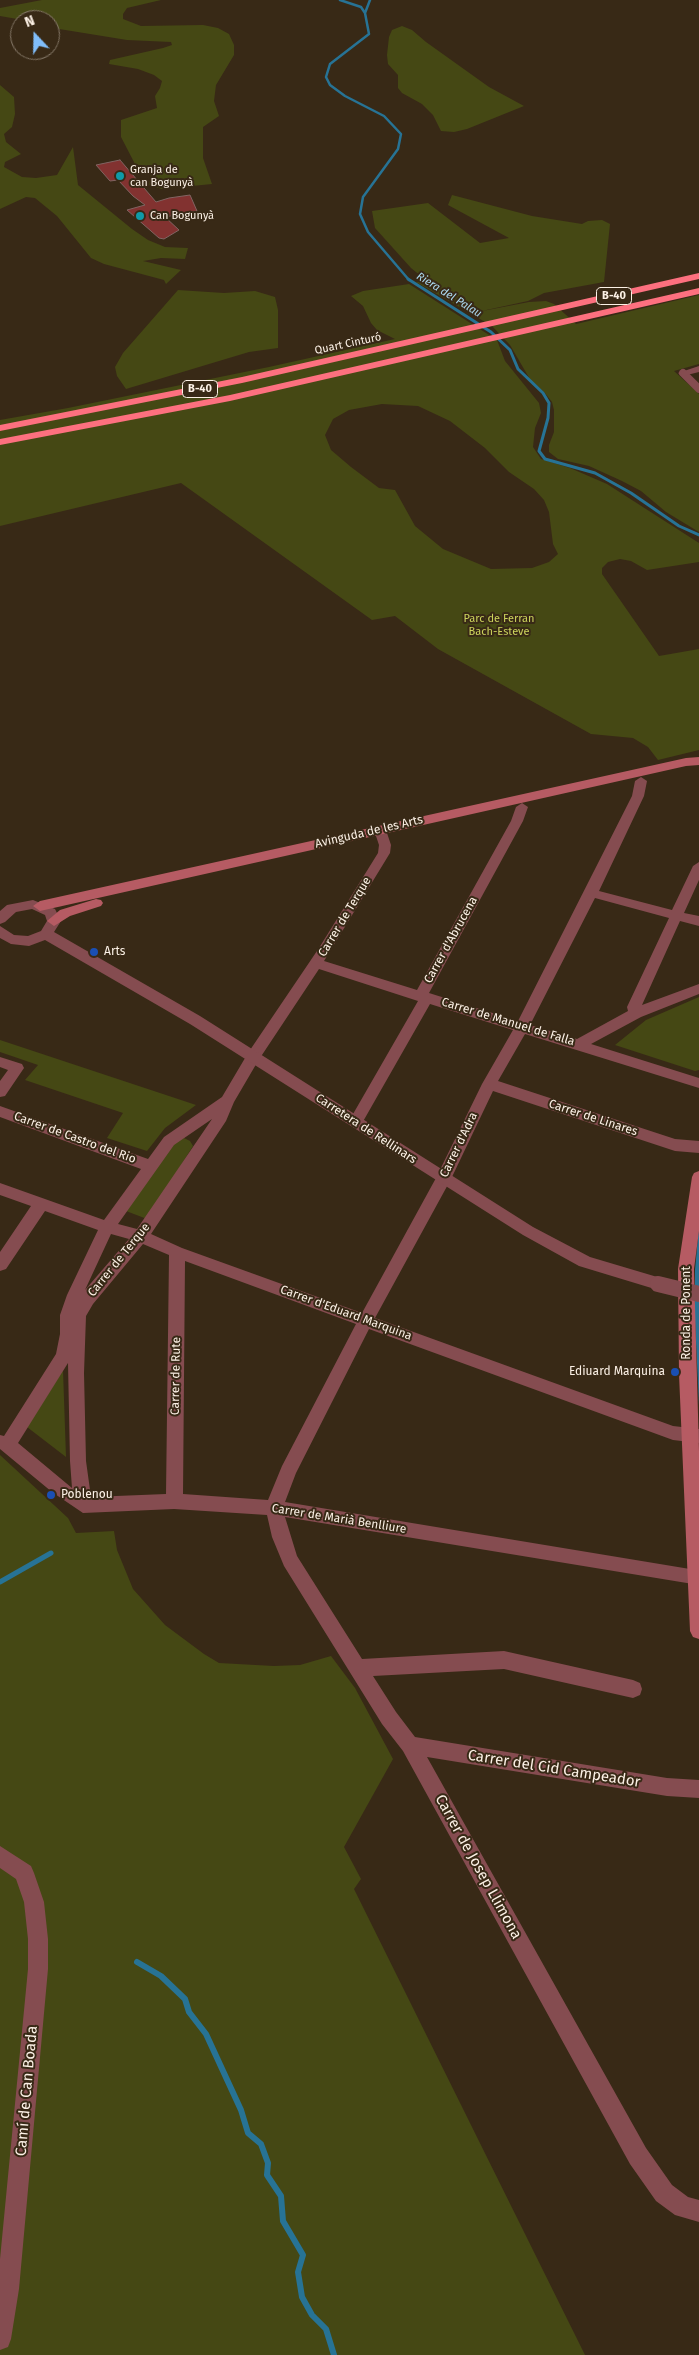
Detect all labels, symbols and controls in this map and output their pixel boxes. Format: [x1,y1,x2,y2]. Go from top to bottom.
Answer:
north arrow [10,10,60,60]
text: N [22,12,37,31]
place label: Granja de can Bogunyà [130,163,193,189]
marker: Granja de can Bogunyà [114,170,126,182]
place label: Can Bogunyà [150,209,214,223]
marker: Can Bogunyà [134,210,146,222]
water label: Riera del Palau [414,270,484,320]
road number: B-40 [596,288,632,304]
street label: Quart Cinturó [314,331,382,357]
road number: B-40 [182,380,218,398]
park label: Parc de Ferran Bach-Esteve [464,612,534,638]
street label: Avinguda de les Arts [314,813,424,851]
street label: Carrer de Terque [316,875,374,959]
street label: Carrer d'Abrucena [421,894,481,986]
place label: Arts [104,945,125,959]
marker: Arts [88,946,100,958]
street label: Carrer de Manuel de Falla [440,995,576,1049]
street label: Carretera de Rellinars [313,1091,419,1167]
street label: Carrer de Linares [547,1097,639,1139]
street label: Carrer de Castro del Rio [12,1109,138,1167]
street label: Carrer d'Adra [437,1110,481,1180]
street label: Carrer de Terque [85,1220,153,1300]
street label: Ronda de Ponent [680,1266,694,1360]
street label: Carrer d'Eduard Marquina [278,1282,414,1344]
street label: Carrer de Rute [168,1337,184,1415]
place label: Ediuard Marquina [569,1365,665,1379]
marker: Ediuard Marquina [669,1366,681,1378]
place label: Poblenou [61,1488,113,1502]
marker: Poblenou [45,1489,57,1501]
street label: Carrer de Marià Benlliure [271,1501,407,1537]
street label: Carrer del Cid Campeador [466,1746,642,1792]
street label: Carrer de Josep Llimona [431,1792,525,1942]
street label: Camí de Can Boada [12,2025,42,2157]

